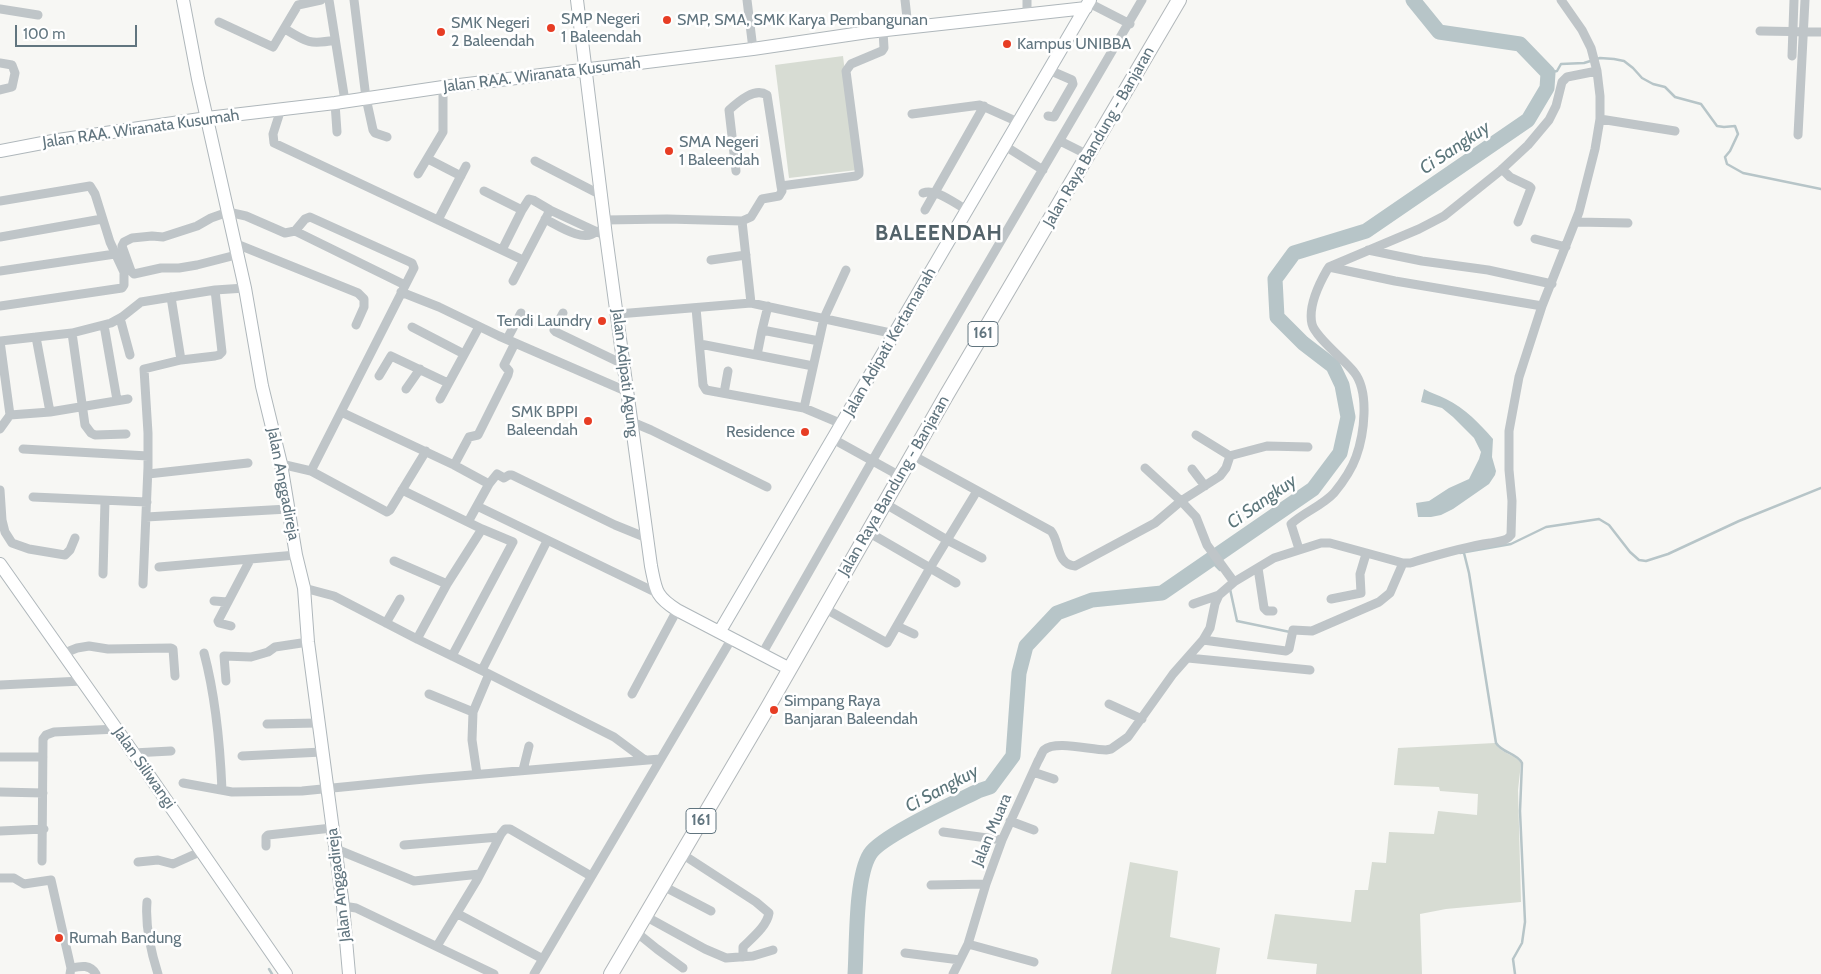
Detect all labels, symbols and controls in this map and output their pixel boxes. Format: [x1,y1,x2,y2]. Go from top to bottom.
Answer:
place label: SMP Negeri 1 Baleendah [561,9,641,47]
place label: SMP, SMA, SMK Karya Pembangunan [677,10,928,30]
place label: SMK Negeri 2 Baleendah [451,13,534,51]
marker: SMP, SMA, SMK Karya Pembangunan [661,14,673,26]
scale bar [18,15,140,47]
marker: SMP Negeri 1 Baleendah [545,22,557,34]
text: 100 m [23,25,65,43]
marker: SMK Negeri 2 Baleendah [435,26,447,38]
place label: Kampus UNIBBA [1017,34,1131,54]
marker: Kampus UNIBBA [1001,38,1013,50]
street label: Jalan Raya Bandung - Banjaran [1039,43,1159,231]
street label: Jalan RAA. Wiranata Kusumah [442,53,642,97]
street label: Jalan RAA. Wiranata Kusumah [41,106,241,152]
water label: Ci Sangkuy [1416,117,1494,179]
place label: SMA Negeri 1 Baleendah [679,132,759,170]
marker: SMA Negeri 1 Baleendah [663,145,675,157]
district label: BALEENDAH [874,221,1004,247]
street label: Jalan Adipati Kertamanah [840,264,940,420]
street label: Jalan Adipati Agung [608,308,642,438]
place label: Tendi Laundry [497,311,592,331]
marker: Tendi Laundry [596,315,608,327]
road number: 161 [968,322,998,346]
street label: Jalan Raya Bandung - Banjaran [834,392,954,580]
place label: SMK BPPI Baleendah [507,402,578,440]
marker: SMK BPPI Baleendah [582,415,594,427]
place label: Residence [726,422,795,442]
street label: Jalan Anggadireja [263,426,303,542]
marker: Residence [799,426,811,438]
water label: Ci Sangkuy [1223,470,1301,534]
place label: Simpang Raya Banjaran Baleendah [784,691,918,729]
marker: Simpang Raya Banjaran Baleendah [768,704,780,716]
street label: Jalan Siliwangi [109,723,179,813]
water label: Ci Sangkuy [902,761,982,817]
street label: Jalan Muara [968,791,1016,869]
road number: 161 [686,808,716,834]
street label: Jalan Anggadireja [323,827,355,943]
place label: Rumah Bandung [69,928,181,948]
marker: Rumah Bandung [53,932,65,944]

